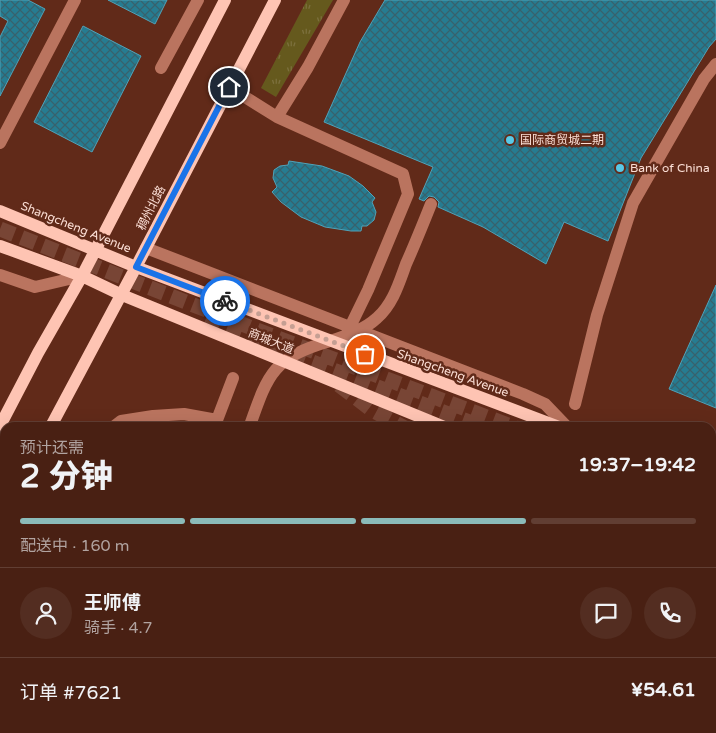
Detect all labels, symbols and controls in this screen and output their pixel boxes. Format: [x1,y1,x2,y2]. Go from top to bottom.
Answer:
pin [208,66,250,108]
icon: home [215,73,243,101]
place label: 国际商贸城二期 [520,133,604,147]
marker: 国际商贸城二期 [504,134,516,146]
place label: Bank of China [630,161,710,175]
marker: Bank of China [614,162,626,174]
street label: 稠州北路 [134,183,168,233]
street label: Shangcheng Avenue [19,198,133,256]
courier [200,276,250,326]
icon: bike [211,287,239,315]
street label: 商城大道 [246,326,296,356]
pin [344,333,386,375]
icon: bag [351,340,379,368]
street label: Shangcheng Avenue [395,346,511,400]
text: 预计还需 [20,438,84,458]
text: 19:37–19:42 [578,454,696,476]
text: 2 分钟 [20,458,112,496]
text: 配送中 · 160 m [20,536,129,556]
button: person [20,587,72,639]
button: chat [580,587,632,639]
button: phone [644,587,696,639]
text: 王师傅 [84,592,141,614]
text: 骑手 · 4.7 [84,618,153,638]
text: ¥54.61 [631,679,696,701]
text: 订单 #7621 [20,682,122,704]

